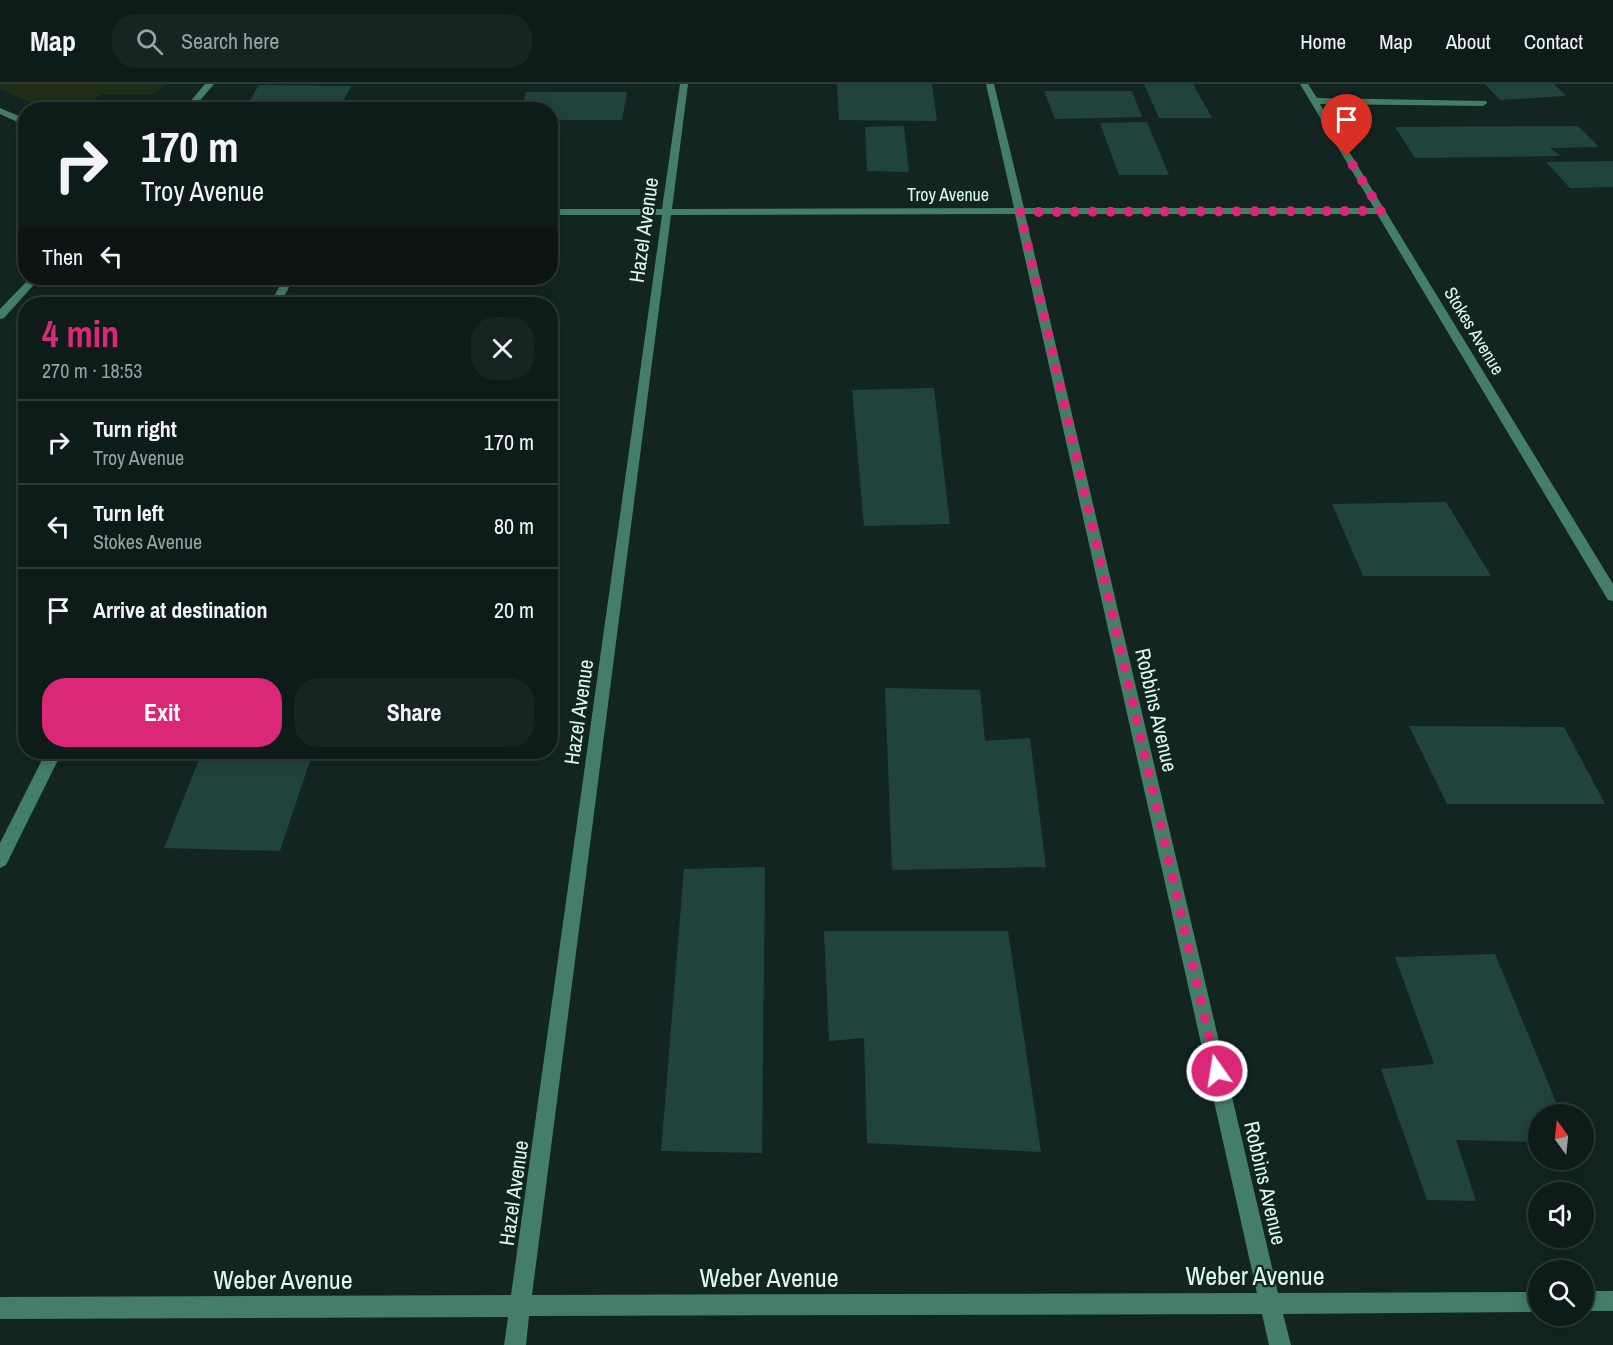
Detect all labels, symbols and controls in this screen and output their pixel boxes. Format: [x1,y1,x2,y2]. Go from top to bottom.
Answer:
search box [112,14,532,68]
text: Map [30,22,76,60]
icon: search [133,25,166,58]
text: Search here [181,26,279,56]
text: Home [1300,27,1346,56]
text: Map [1379,27,1413,56]
text: About [1446,27,1491,56]
text: Contact [1524,27,1583,56]
pin [1321,94,1372,156]
icon: arrive [1330,103,1363,136]
text: 170 m [141,119,239,175]
icon: right [42,126,120,204]
text: Troy Avenue [141,173,264,209]
street label: Hazel Avenue [622,175,665,284]
street label: Troy Avenue [907,182,989,207]
icon: left [95,240,128,273]
text: Then [42,242,83,272]
street label: Stokes Avenue [1438,282,1510,379]
text: 4 min [42,310,119,358]
button: close [471,317,534,380]
text: 270 m · 18:53 [42,357,142,384]
text: Turn right [93,414,177,444]
icon: right [42,426,75,459]
text: 170 m [484,427,534,457]
text: Troy Avenue [93,444,184,471]
text: Turn left [93,498,164,528]
icon: left [42,510,75,543]
text: 80 m [494,511,534,541]
text: Stokes Avenue [93,528,202,555]
icon: arrive [42,594,75,627]
text: Arrive at destination [93,595,267,625]
text: 20 m [494,595,534,625]
street label: Robbins Avenue [1128,645,1185,775]
street label: Hazel Avenue [557,657,600,766]
button: Exit [42,678,282,747]
button: Share [294,678,534,747]
position arrow [1185,1039,1249,1103]
north arrow [1528,1104,1594,1170]
map controls [1528,1104,1594,1326]
street label: Robbins Avenue [1237,1118,1294,1248]
street label: Hazel Avenue [492,1138,535,1247]
button: sound [1528,1182,1594,1248]
street label: Weber Avenue [1185,1258,1325,1293]
street label: Weber Avenue [699,1260,839,1295]
button: search [1528,1260,1594,1326]
street label: Weber Avenue [213,1262,353,1297]

